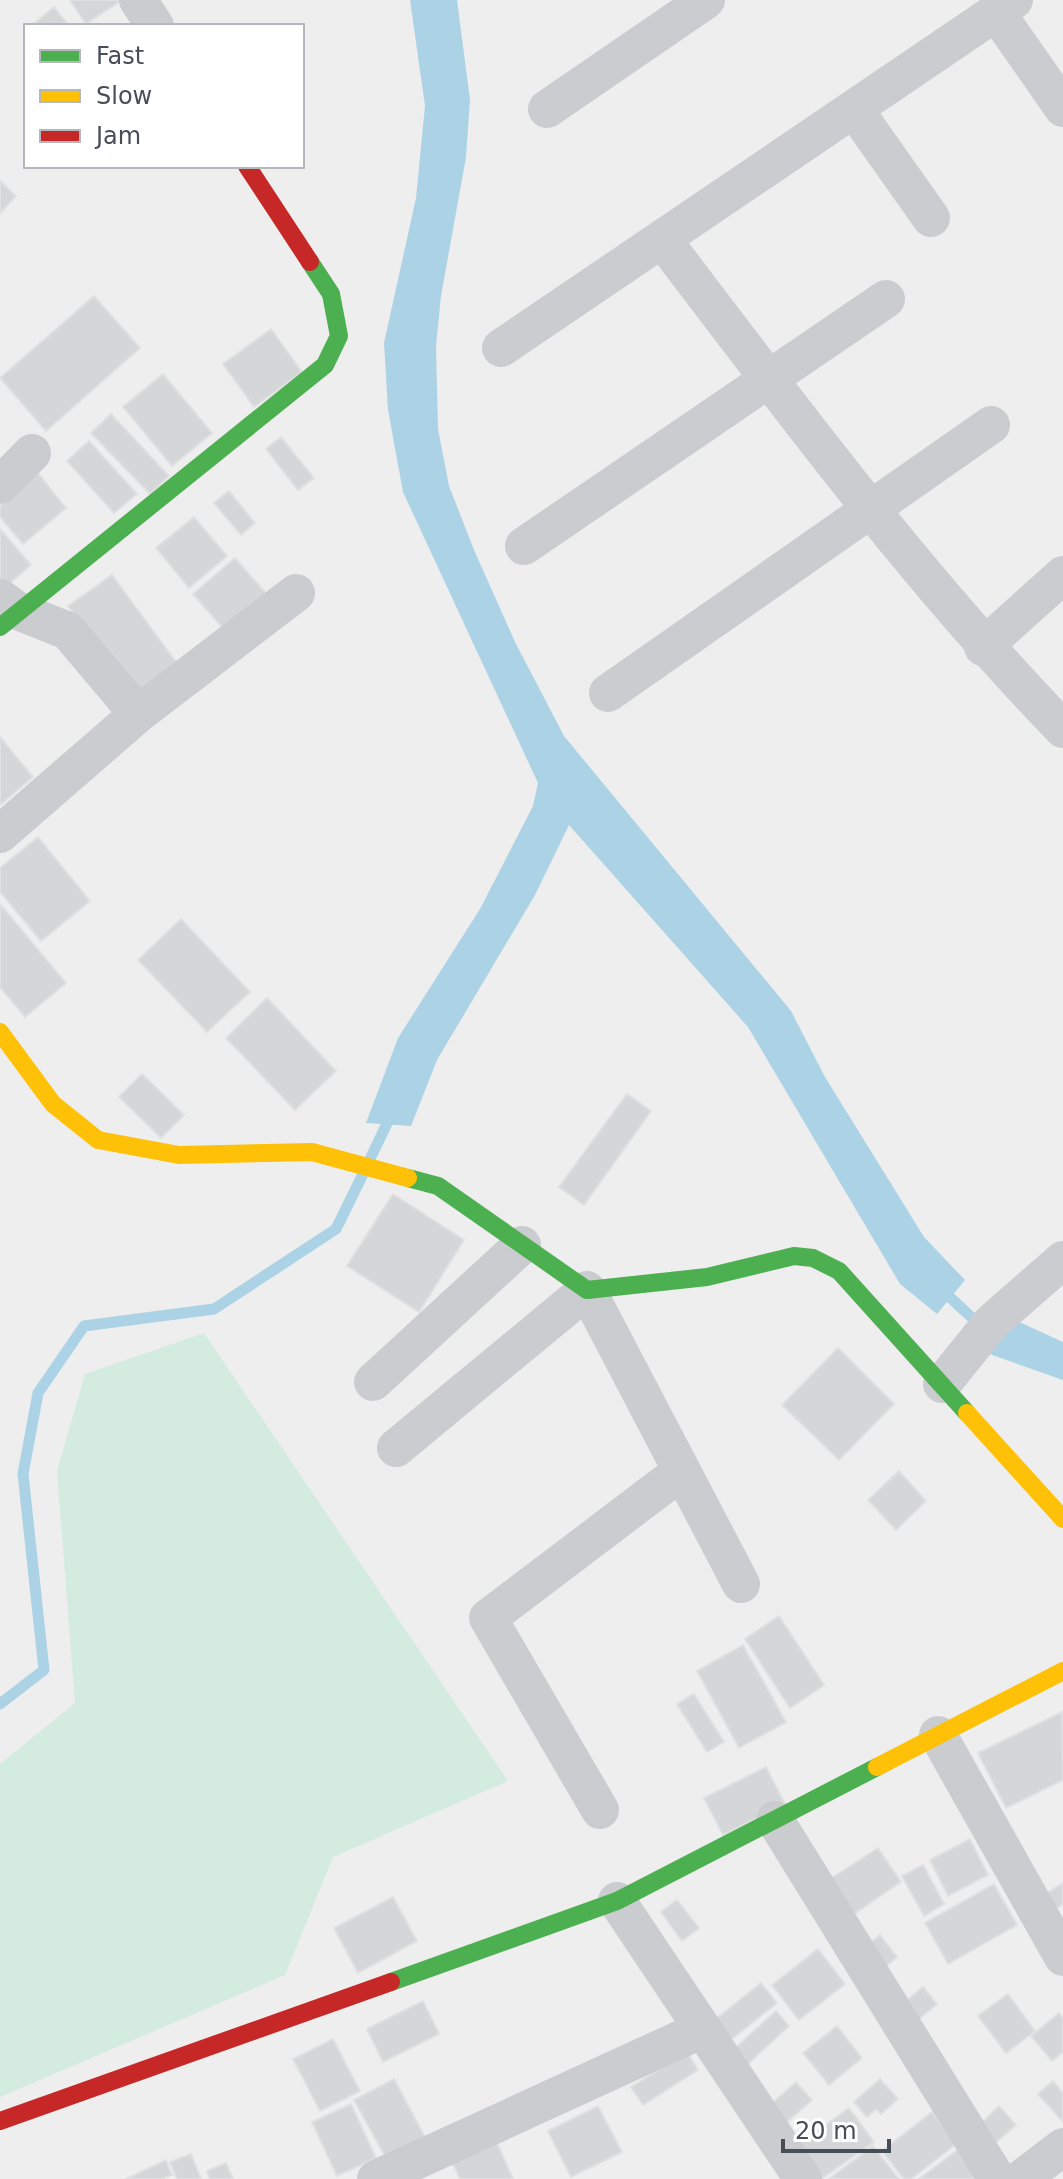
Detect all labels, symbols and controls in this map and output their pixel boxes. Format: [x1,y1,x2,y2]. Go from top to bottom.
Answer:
legend [24,24,304,168]
text: Fast [96,42,144,70]
text: Slow [96,82,152,110]
text: Jam [94,122,141,150]
scale bar [783,2103,889,2153]
text: 20 m [795,2117,857,2145]

